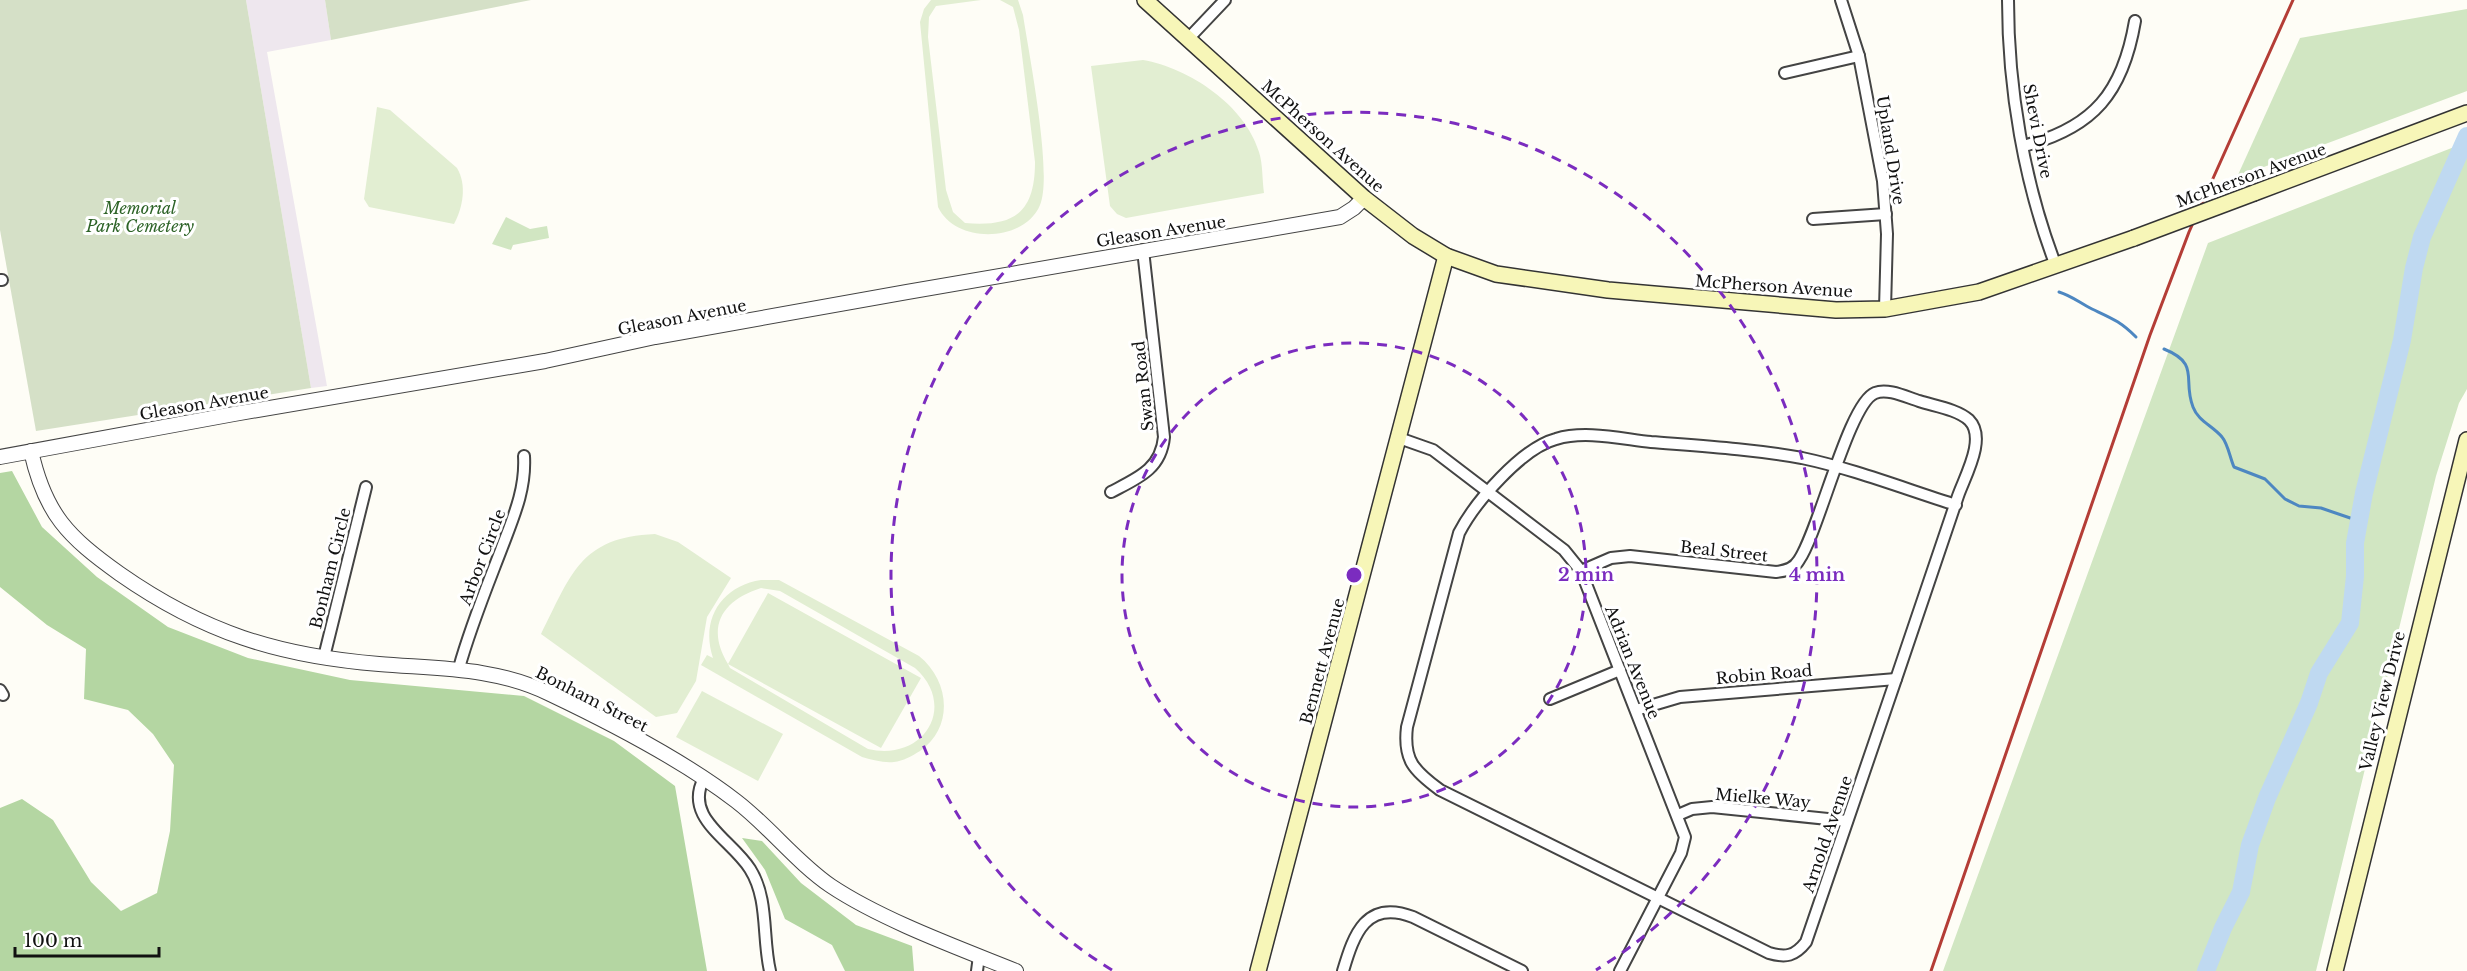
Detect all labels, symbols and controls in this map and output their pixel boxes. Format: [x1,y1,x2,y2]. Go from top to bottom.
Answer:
street label: McPherson Avenue [1258,76,1388,196]
street label: Shevi Drive [2019,82,2057,180]
street label: Upland Drive [1872,94,1910,206]
street label: McPherson Avenue [2173,139,2329,211]
park label: Memorial Park Cemetery [85,198,195,236]
street label: Gleason Avenue [1095,211,1227,251]
street label: McPherson Avenue [1694,271,1854,301]
street label: Gleason Avenue [616,295,748,339]
street label: Swan Road [1128,340,1158,432]
street label: Gleason Avenue [138,382,270,424]
street label: Bonham Circle [305,505,355,631]
street label: Arbor Circle [454,506,510,609]
street label: Beal Street [1679,536,1769,566]
text: 2 min [1558,564,1614,586]
text: 4 min [1789,564,1845,586]
centre of rings [1344,565,1364,585]
street label: Bennett Avenue [1296,596,1348,726]
street label: Adrian Avenue [1601,601,1665,722]
street label: Valley View Drive [2355,629,2409,774]
street label: Robin Road [1715,660,1813,688]
street label: Bonham Street [532,662,652,736]
street label: Arnold Avenue [1797,773,1856,896]
street label: Mielke Way [1714,784,1812,812]
scale bar [15,920,159,958]
text: 100 m [24,930,82,952]

